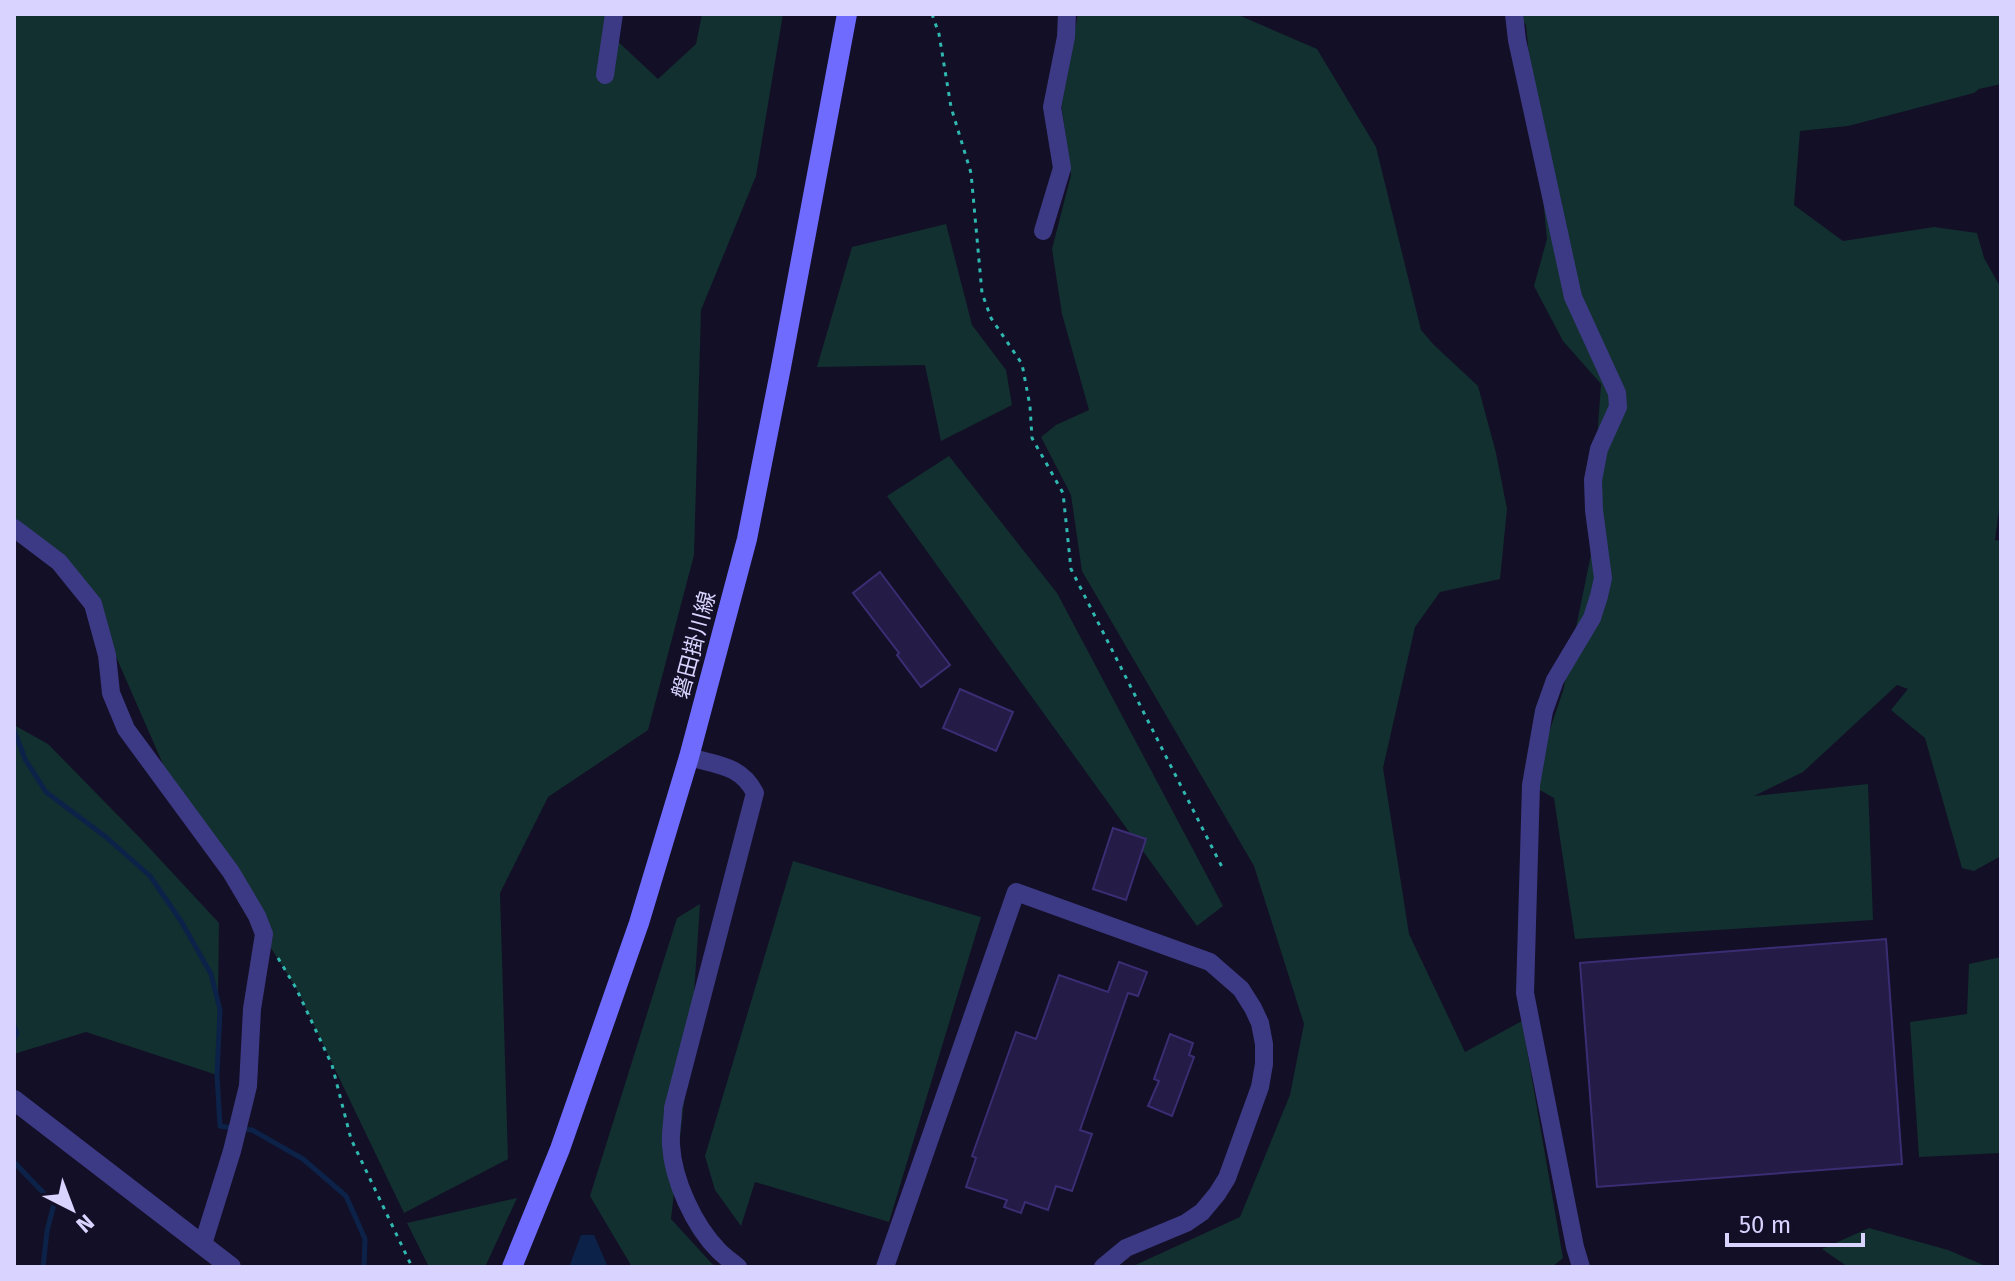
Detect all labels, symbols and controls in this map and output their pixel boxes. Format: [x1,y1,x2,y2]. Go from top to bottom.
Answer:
street label: 磐田掛川線 [667,588,721,702]
north arrow [32,1169,112,1249]
scale bar [1727,1197,1863,1247]
text: N [71,1209,100,1238]
text: 50 m [1739,1211,1791,1239]

